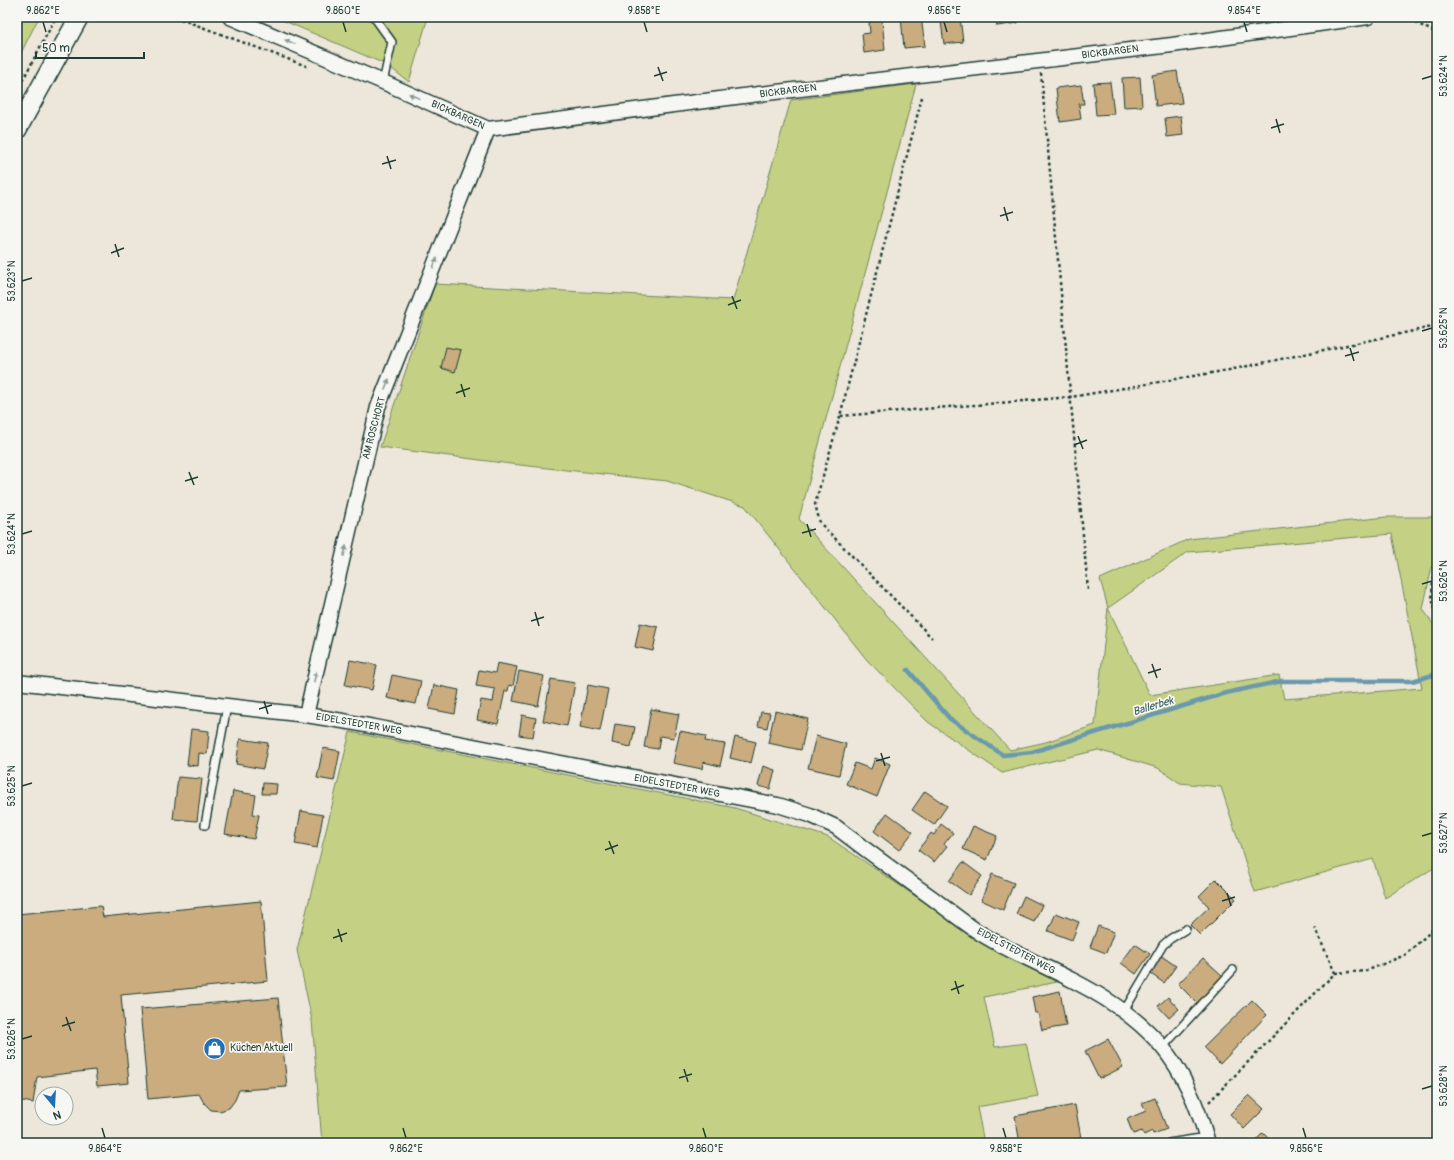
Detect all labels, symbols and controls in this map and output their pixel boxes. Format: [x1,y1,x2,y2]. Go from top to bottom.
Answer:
text: 9.862°E [26,5,60,17]
text: 9.860°E [326,5,360,17]
text: 9.858°E [628,5,660,17]
text: 9.856°E [927,5,961,17]
text: 9.854°E [1227,5,1261,17]
scale bar [36,34,144,60]
one-way arrow [283,39,295,45]
text: 50 m [42,41,70,56]
street label: BICKBARGEN [1081,43,1139,61]
text: 53.624°N [1438,55,1450,97]
street label: BICKBARGEN [759,82,817,100]
one-way arrow [409,93,420,99]
street label: BICKBARGEN [429,98,487,132]
one-way arrow [432,257,438,269]
text: 53.623°N [6,260,18,302]
text: 53.625°N [1438,307,1450,349]
one-way arrow [384,378,390,390]
street label: AM ROSCHORT [360,395,388,460]
text: 53.624°N [6,513,18,555]
one-way arrow [342,544,348,557]
text: 53.626°N [1438,560,1450,602]
one-way arrow [313,671,319,683]
water label: Ballerbek [1131,693,1176,718]
street label: EIDELSTEDTER WEG [315,711,403,738]
text: 53.625°N [6,765,18,807]
street label: EIDELSTEDTER WEG [633,772,721,800]
text: 53.627°N [1438,812,1450,854]
street label: EIDELSTEDTER WEG [975,925,1058,977]
text: 53.626°N [6,1018,18,1060]
shop icon: Küchen Aktuell [201,1035,227,1061]
place label: Küchen Aktuell [230,1042,293,1054]
text: 53.628°N [1438,1065,1450,1106]
north arrow [34,1086,74,1126]
text: N [51,1108,62,1123]
text: 9.864°E [88,1143,122,1155]
text: 9.862°E [389,1143,423,1155]
text: 9.860°E [689,1143,723,1155]
text: 9.858°E [990,1143,1022,1155]
text: 9.856°E [1289,1143,1323,1155]

